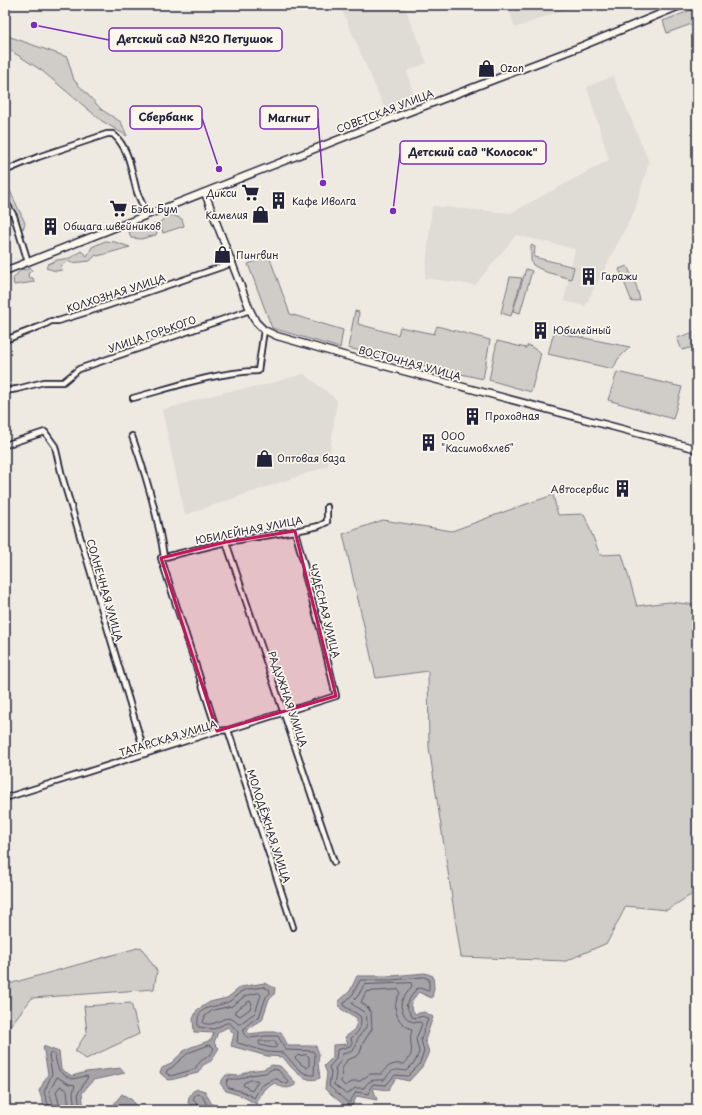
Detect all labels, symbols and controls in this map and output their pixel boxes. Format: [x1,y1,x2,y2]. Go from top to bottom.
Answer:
callout: Детский сад №20 Петушок [109,28,282,51]
text: Детский сад №20 Петушок [116,30,274,47]
shop icon: Ozon [477,58,497,78]
place label: Ozon [500,60,524,75]
street label: СОВЕТСКАЯ УЛИЦА [334,85,436,136]
callout: Сбербанк [130,106,202,129]
callout: Магнит [260,106,318,129]
text: Сбербанк [138,108,195,125]
text: Магнит [268,109,310,126]
callout: Детский сад "Колосок" [400,141,546,164]
text: Детский сад "Колосок" [407,143,538,160]
supermarket icon: Дикси [240,183,260,203]
place label: Дикси [205,185,237,200]
building icon: Кафе Иволга [269,191,289,211]
place label: Кафе Иволга [292,193,357,208]
supermarket icon: Бэби Бум [108,199,128,219]
place label: Бэби Бум [131,201,178,216]
shop icon: Камелия [251,205,271,225]
place label: Камелия [206,207,248,222]
building icon: Общага швейников [40,216,60,236]
place label: Общага швейников [63,218,161,233]
shop icon: Пингвин [213,245,233,265]
place label: Пингвин [236,247,278,262]
building icon: Гаражи [578,266,598,286]
place label: Гаражи [601,268,638,283]
street label: КОЛХОЗНАЯ УЛИЦА [64,269,168,316]
street label: УЛИЦА ГОРЬКОГО [106,311,198,356]
building icon: Юбилейный [530,320,550,340]
place label: Юбилейный [553,322,611,337]
street label: ВОСТОЧНАЯ УЛИЦА [357,342,463,384]
building icon: Проходная [462,406,482,426]
place label: Проходная [485,408,540,423]
place label: ООО "Касимовхлеб" [441,428,514,455]
building icon: ООО "Касимовхлеб" [418,432,438,452]
shop icon: Оптовая база [254,448,274,468]
place label: Оптовая база [277,450,346,465]
building icon: Автосервис [612,479,632,499]
place label: Автосервис [551,481,609,496]
street label: ЮБИЛЕЙНАЯ УЛИЦА [194,512,304,547]
street label: СОЛНЕЧНАЯ УЛИЦА [84,537,127,643]
street label: ЧУДЕСНАЯ УЛИЦА [307,562,345,660]
street label: РАДУЖНАЯ УЛИЦА [265,649,312,749]
street label: ТАТАРСКАЯ УЛИЦА [117,715,219,760]
street label: МОЛОДЁЖНАЯ УЛИЦА [244,767,295,885]

